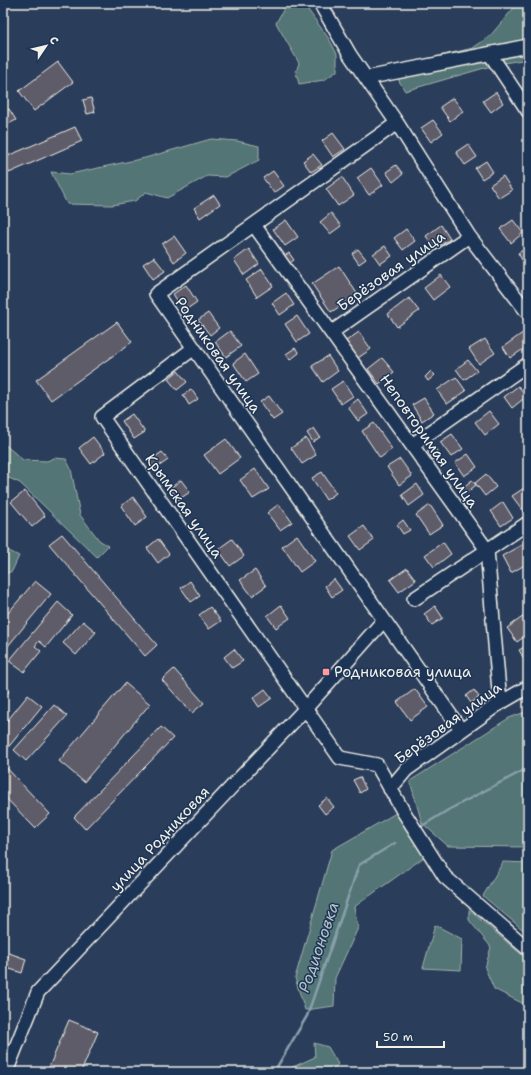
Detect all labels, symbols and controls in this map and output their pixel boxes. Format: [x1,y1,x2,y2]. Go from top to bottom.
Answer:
north arrow [26,26,66,66]
text: С [46,33,62,48]
street label: Берёзовая улица [333,226,449,316]
street label: Родниковая улица [170,293,266,418]
street label: Неповторимая улица [375,370,483,512]
street label: Крымская улица [140,450,228,563]
place label: Родниковая улица [334,662,472,682]
marker: Родниковая улица [321,667,331,677]
street label: Берёзовая улица [391,677,506,769]
street label: улица Родниковая [106,782,214,896]
water label: Родионовка [293,899,344,995]
scale bar [377,1023,444,1049]
text: 50 m [383,1029,413,1045]

